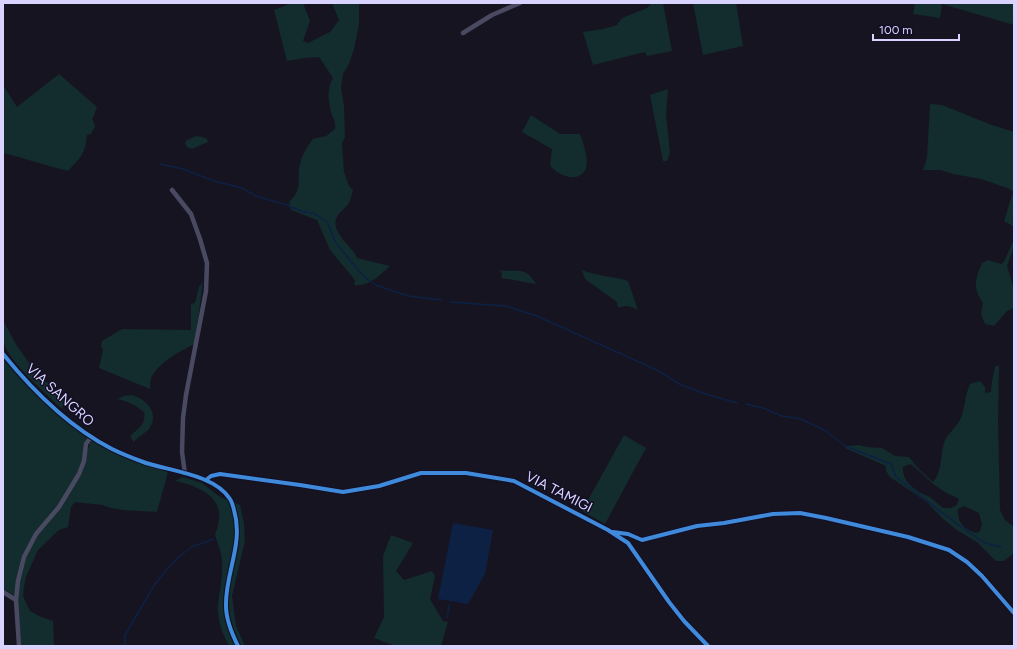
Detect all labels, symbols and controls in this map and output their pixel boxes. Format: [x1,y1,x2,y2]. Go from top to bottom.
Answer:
scale bar [873,16,959,42]
text: 100 m [879,23,913,37]
street label: VIA SANGRO [22,360,98,430]
street label: VIA TAMIGI [523,468,595,516]

